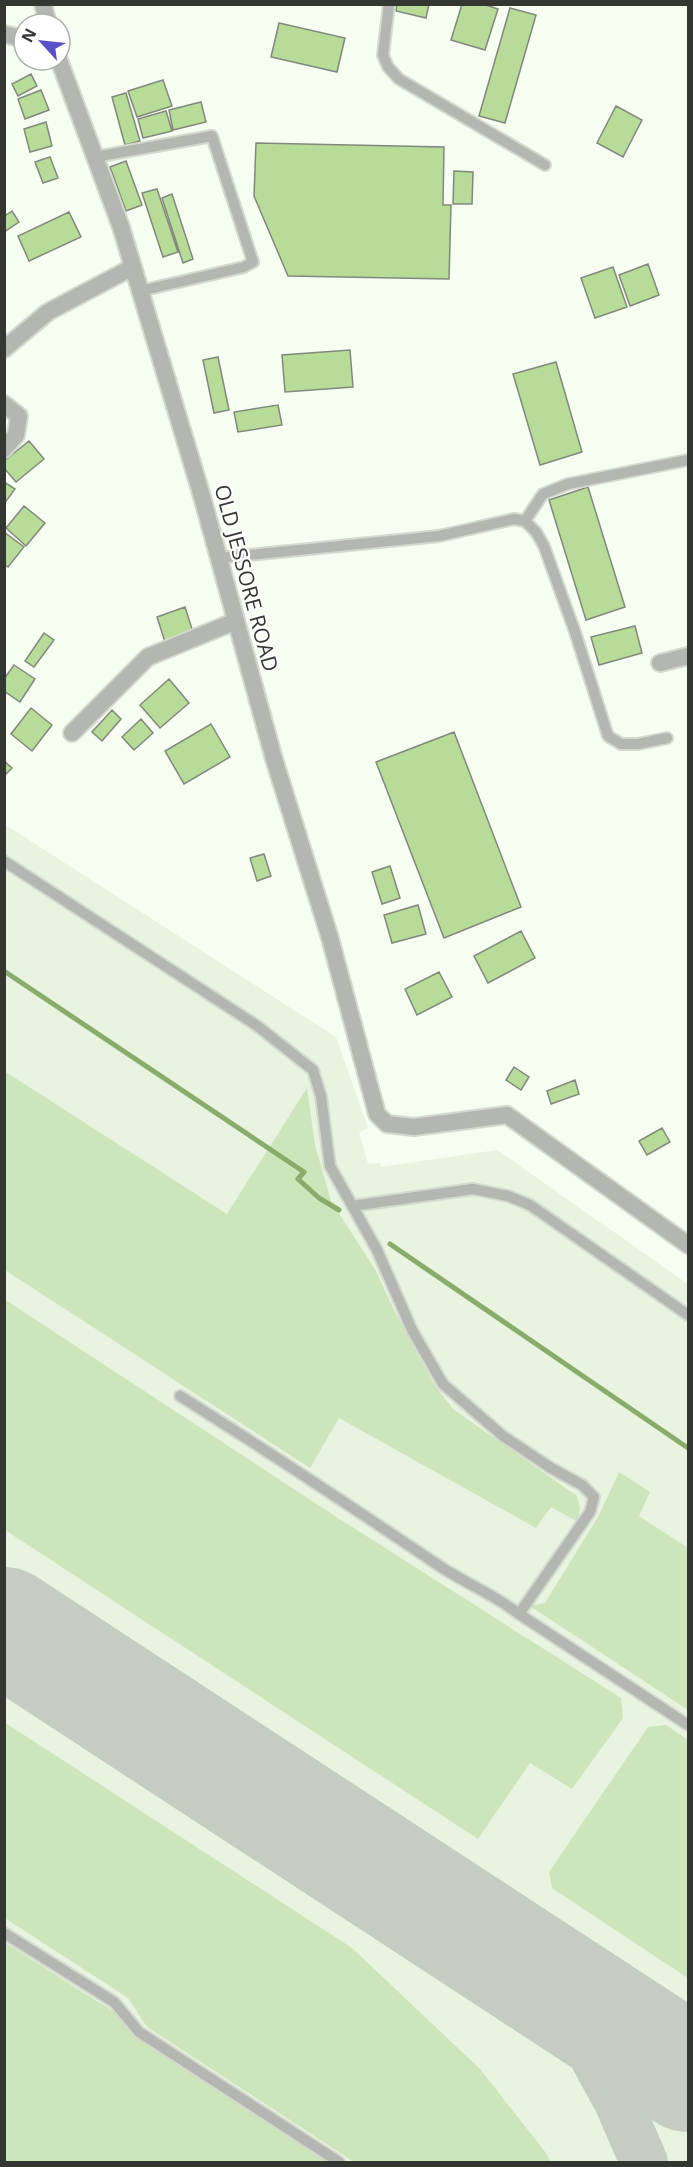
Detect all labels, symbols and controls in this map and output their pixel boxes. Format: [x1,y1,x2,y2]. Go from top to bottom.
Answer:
north arrow [12,12,72,72]
text: N [16,24,41,46]
street label: OLD JESSORE ROAD [209,481,285,675]

